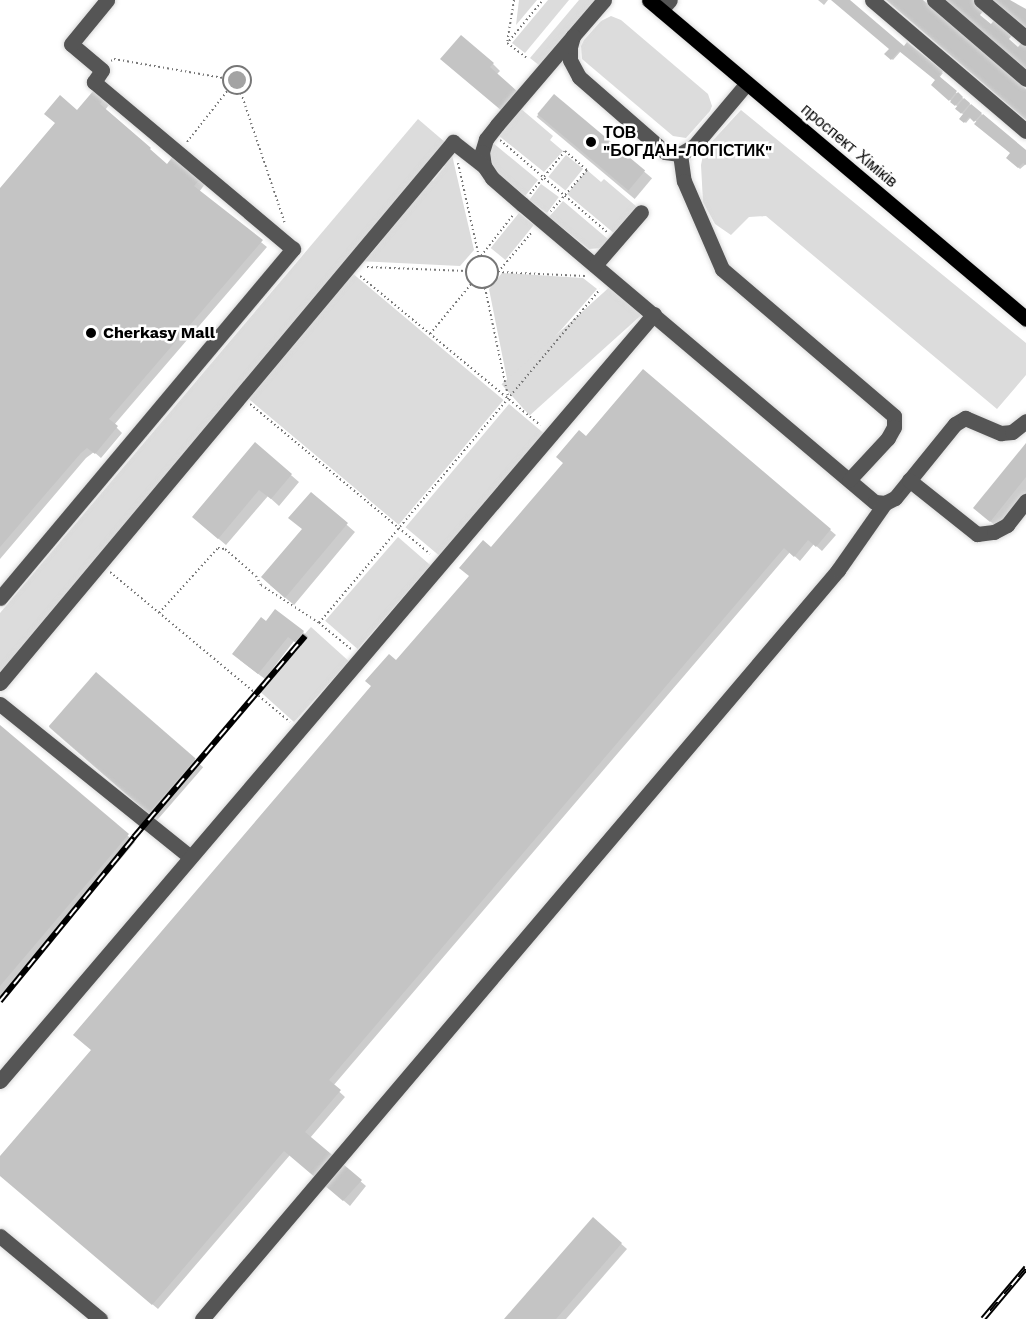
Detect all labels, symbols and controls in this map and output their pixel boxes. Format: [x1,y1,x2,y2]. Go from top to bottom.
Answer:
street label: проспект Хіміків [797,100,901,192]
place label: ТОВ "БОГДАН-ЛОГІСТИК" [603,123,772,161]
marker: ТОВ "БОГДАН-ЛОГІСТИК" [584,135,598,149]
place label: Cherkasy Mall [103,323,215,343]
marker: Cherkasy Mall [84,326,98,340]

